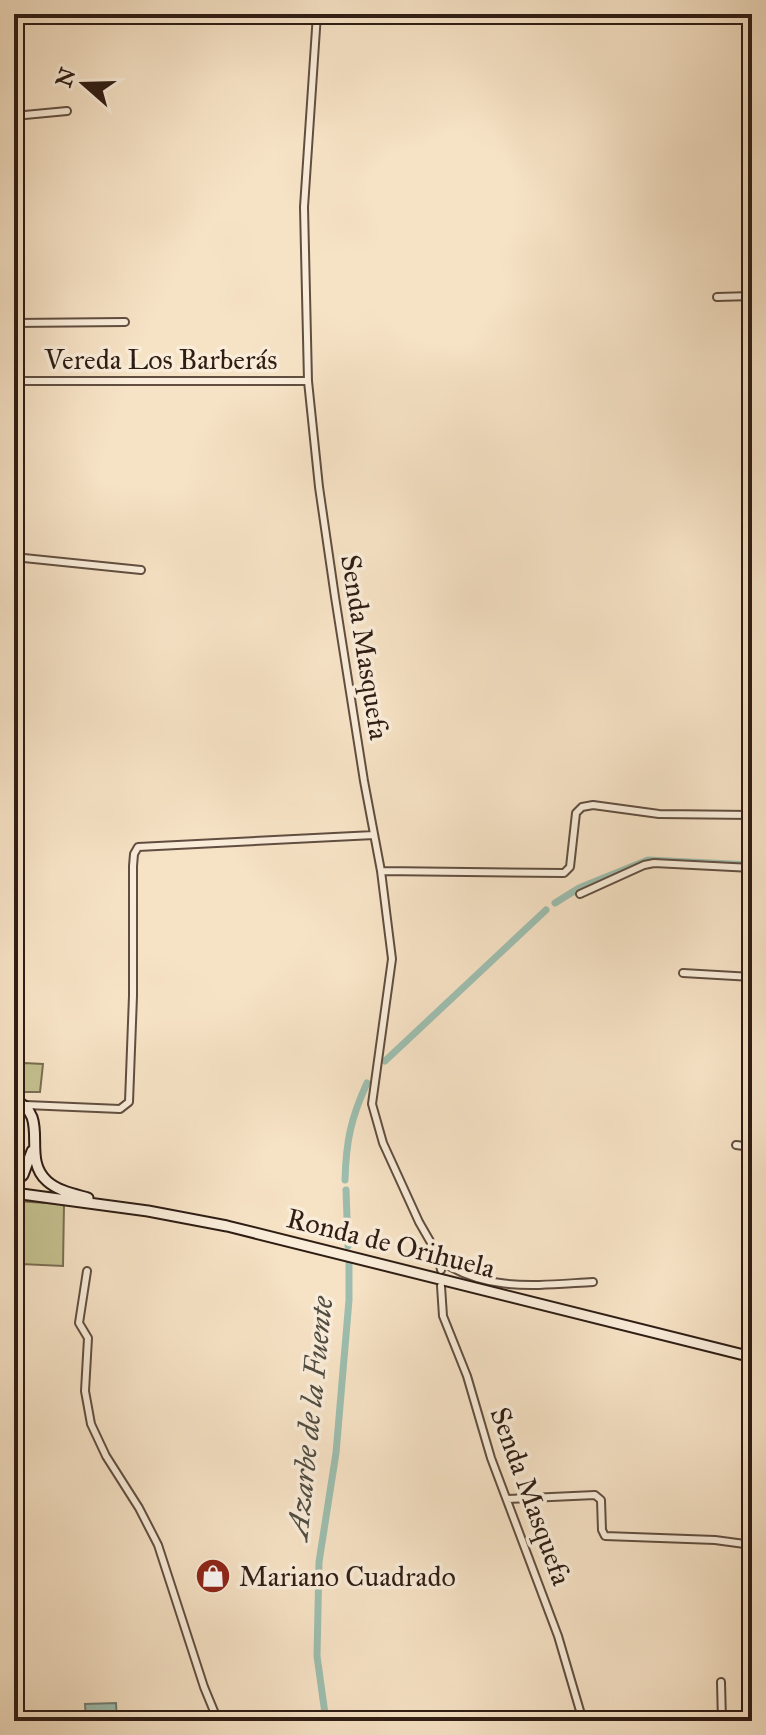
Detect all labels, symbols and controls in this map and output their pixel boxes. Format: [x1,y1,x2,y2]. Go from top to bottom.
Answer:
north arrow [44,44,124,124]
text: N [50,64,82,91]
street label: Vereda Los Barberás [44,342,277,377]
street label: Senda Masquefa [333,552,397,742]
street label: Ronda de Orihuela [283,1200,499,1286]
water label: Azarbe de la Fuente [279,1294,341,1544]
street label: Senda Masquefa [483,1402,579,1590]
shop icon: Mariano Cuadrado [194,1557,232,1595]
place label: Mariano Cuadrado [239,1559,456,1594]

